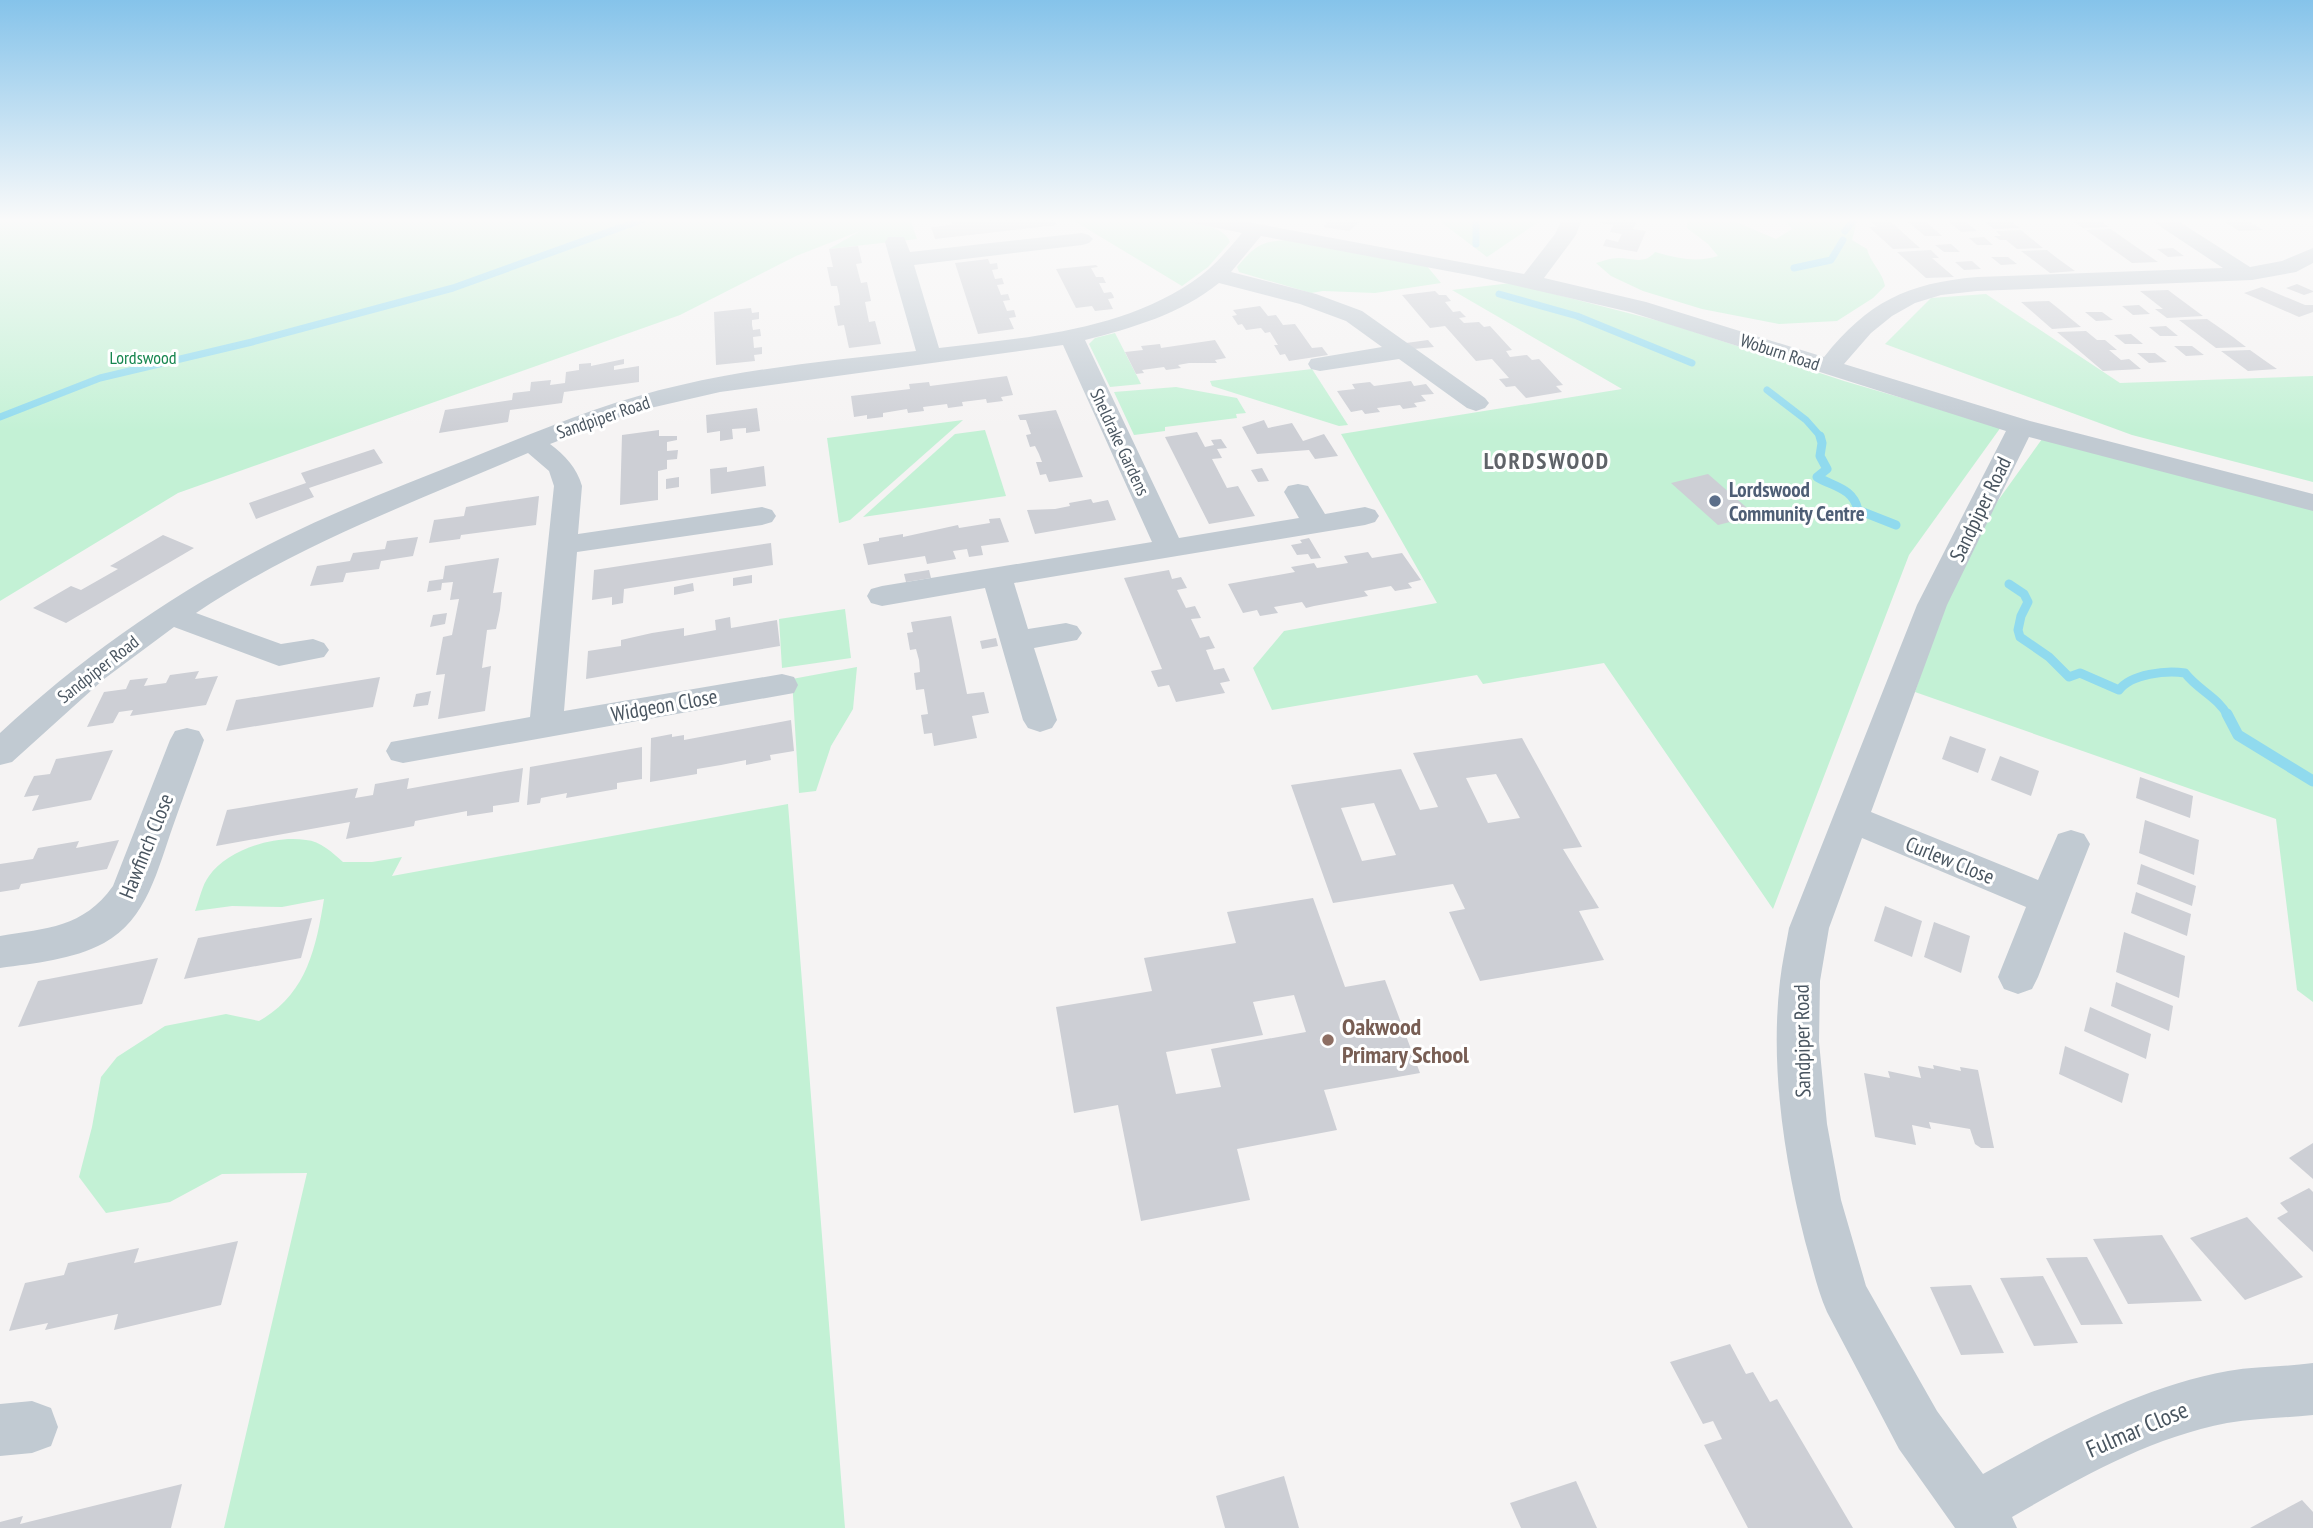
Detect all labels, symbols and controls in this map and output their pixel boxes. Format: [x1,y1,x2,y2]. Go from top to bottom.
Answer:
street label: Woburn Road [1737,328,1823,376]
park label: Lordswood [109,346,177,369]
street label: Sheldrake Gardens [1085,385,1155,499]
street label: Sandpiper Road [553,390,653,444]
district label: LORDSWOOD [1484,446,1610,475]
street label: Sandpiper Road [1943,452,2017,566]
place label: Lordswood Community Centre [1729,476,1865,527]
marker: Lordswood Community Centre [1707,493,1723,509]
street label: Sandpiper Road [53,630,143,708]
street label: Widgeon Close [609,682,719,728]
street label: Hawfinch Close [113,789,179,903]
street label: Curlew Close [1902,830,1998,890]
street label: Sandpiper Road [1788,984,1816,1098]
place label: Oakwood Primary School [1342,1011,1469,1070]
marker: Oakwood Primary School [1320,1032,1336,1048]
street label: Fulmar Close [2081,1394,2193,1464]

